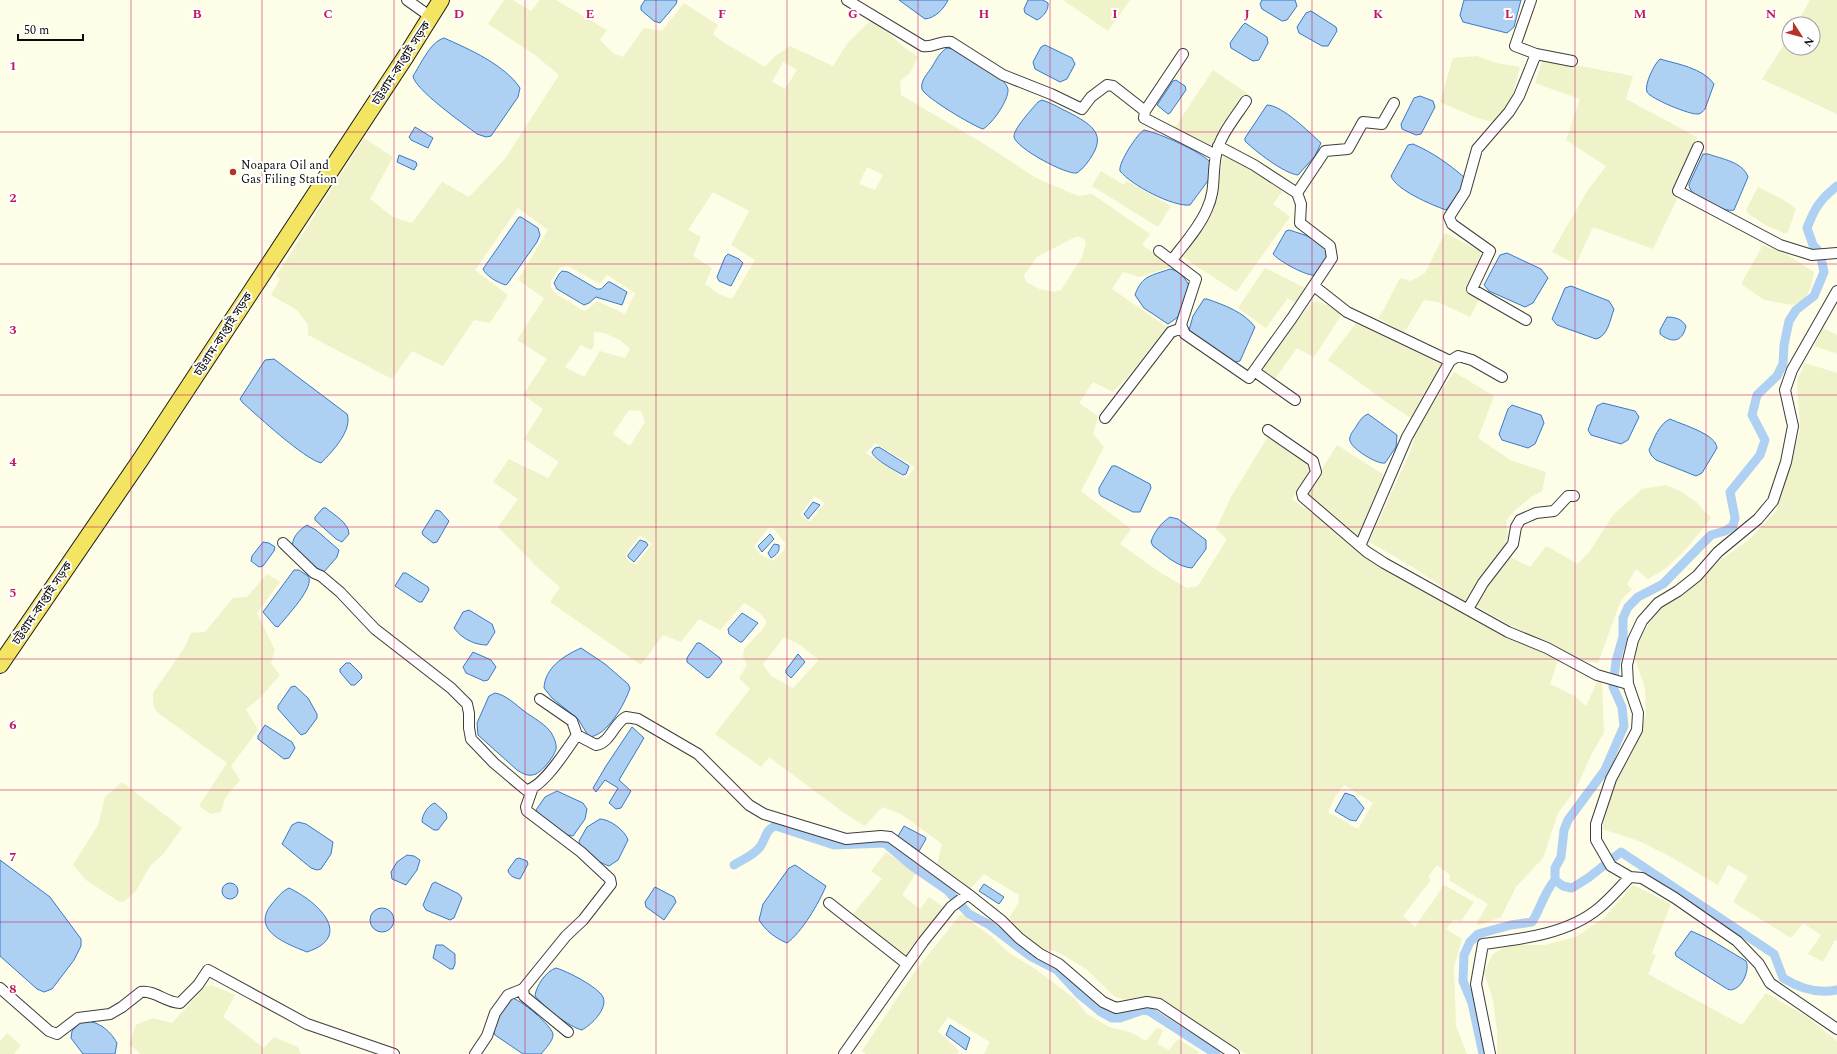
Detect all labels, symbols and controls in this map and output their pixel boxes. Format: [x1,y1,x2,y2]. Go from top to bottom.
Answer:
text: B [192,4,202,24]
text: C [323,4,333,24]
text: D [454,4,464,24]
text: E [586,4,595,24]
text: F [718,4,726,24]
text: G [848,4,858,24]
text: H [979,4,990,24]
text: I [1112,4,1118,24]
text: J [1244,4,1250,24]
text: K [1373,4,1383,24]
text: L [1505,4,1513,24]
text: M [1634,4,1647,24]
text: N [1766,4,1777,24]
scale bar [18,16,83,42]
north arrow [1781,16,1821,56]
street label: চট্টগ্রাম-কাপ্তাই সড়ক [367,17,436,110]
text: 50 m [24,21,49,40]
text: N [1799,33,1818,50]
text: 1 [9,56,17,76]
place label: Noapara Oil and Gas Filing Station [241,156,337,189]
marker: Noapara Oil and Gas Filing Station [228,167,238,177]
text: 2 [9,188,17,208]
street label: চট্টগ্রাম-কাপ্তাই সড়ক [189,288,258,381]
text: 3 [9,320,17,340]
text: 4 [9,452,17,472]
street label: চট্টগ্রাম-কাপ্তাই সড়ক [7,558,78,650]
text: 5 [9,583,17,603]
text: 6 [9,715,17,735]
text: 7 [9,847,17,867]
text: 8 [9,979,17,999]

